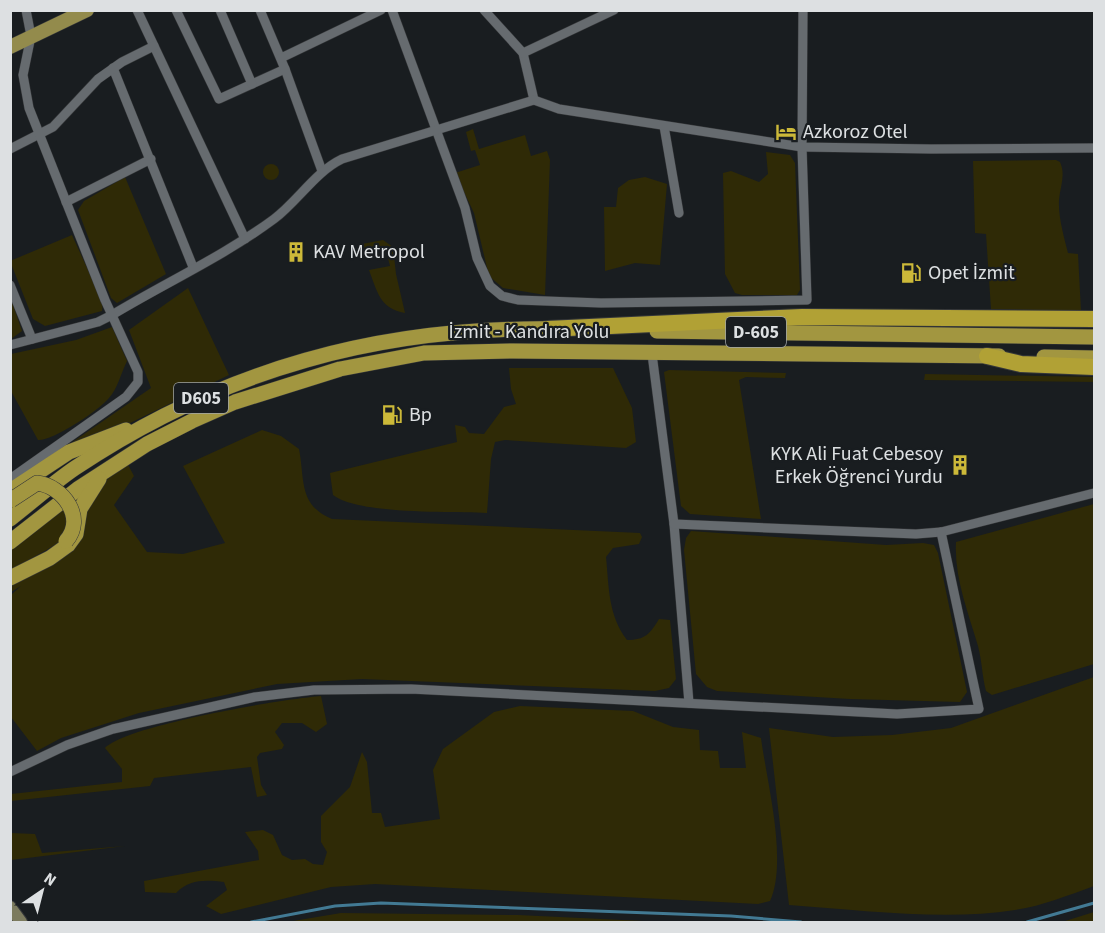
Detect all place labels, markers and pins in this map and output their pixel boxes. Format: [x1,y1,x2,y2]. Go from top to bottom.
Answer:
place label: Azkoroz Otel [803,118,908,146]
hotel icon: Azkoroz Otel [774,120,798,144]
place label: KAV Metropol [313,238,425,266]
building icon: KAV Metropol [284,240,308,264]
place label: Opet İzmit [928,259,1015,287]
fuel station icon: Opet İzmit [899,261,923,285]
place label: Bp [409,401,432,429]
fuel station icon: Bp [380,403,404,427]
place label: KYK Ali Fuat Cebesoy Erkek Öğrenci Yurdu [770,440,944,491]
building icon: KYK Ali Fuat Cebesoy Erkek Öğrenci Yurdu [948,453,972,477]

